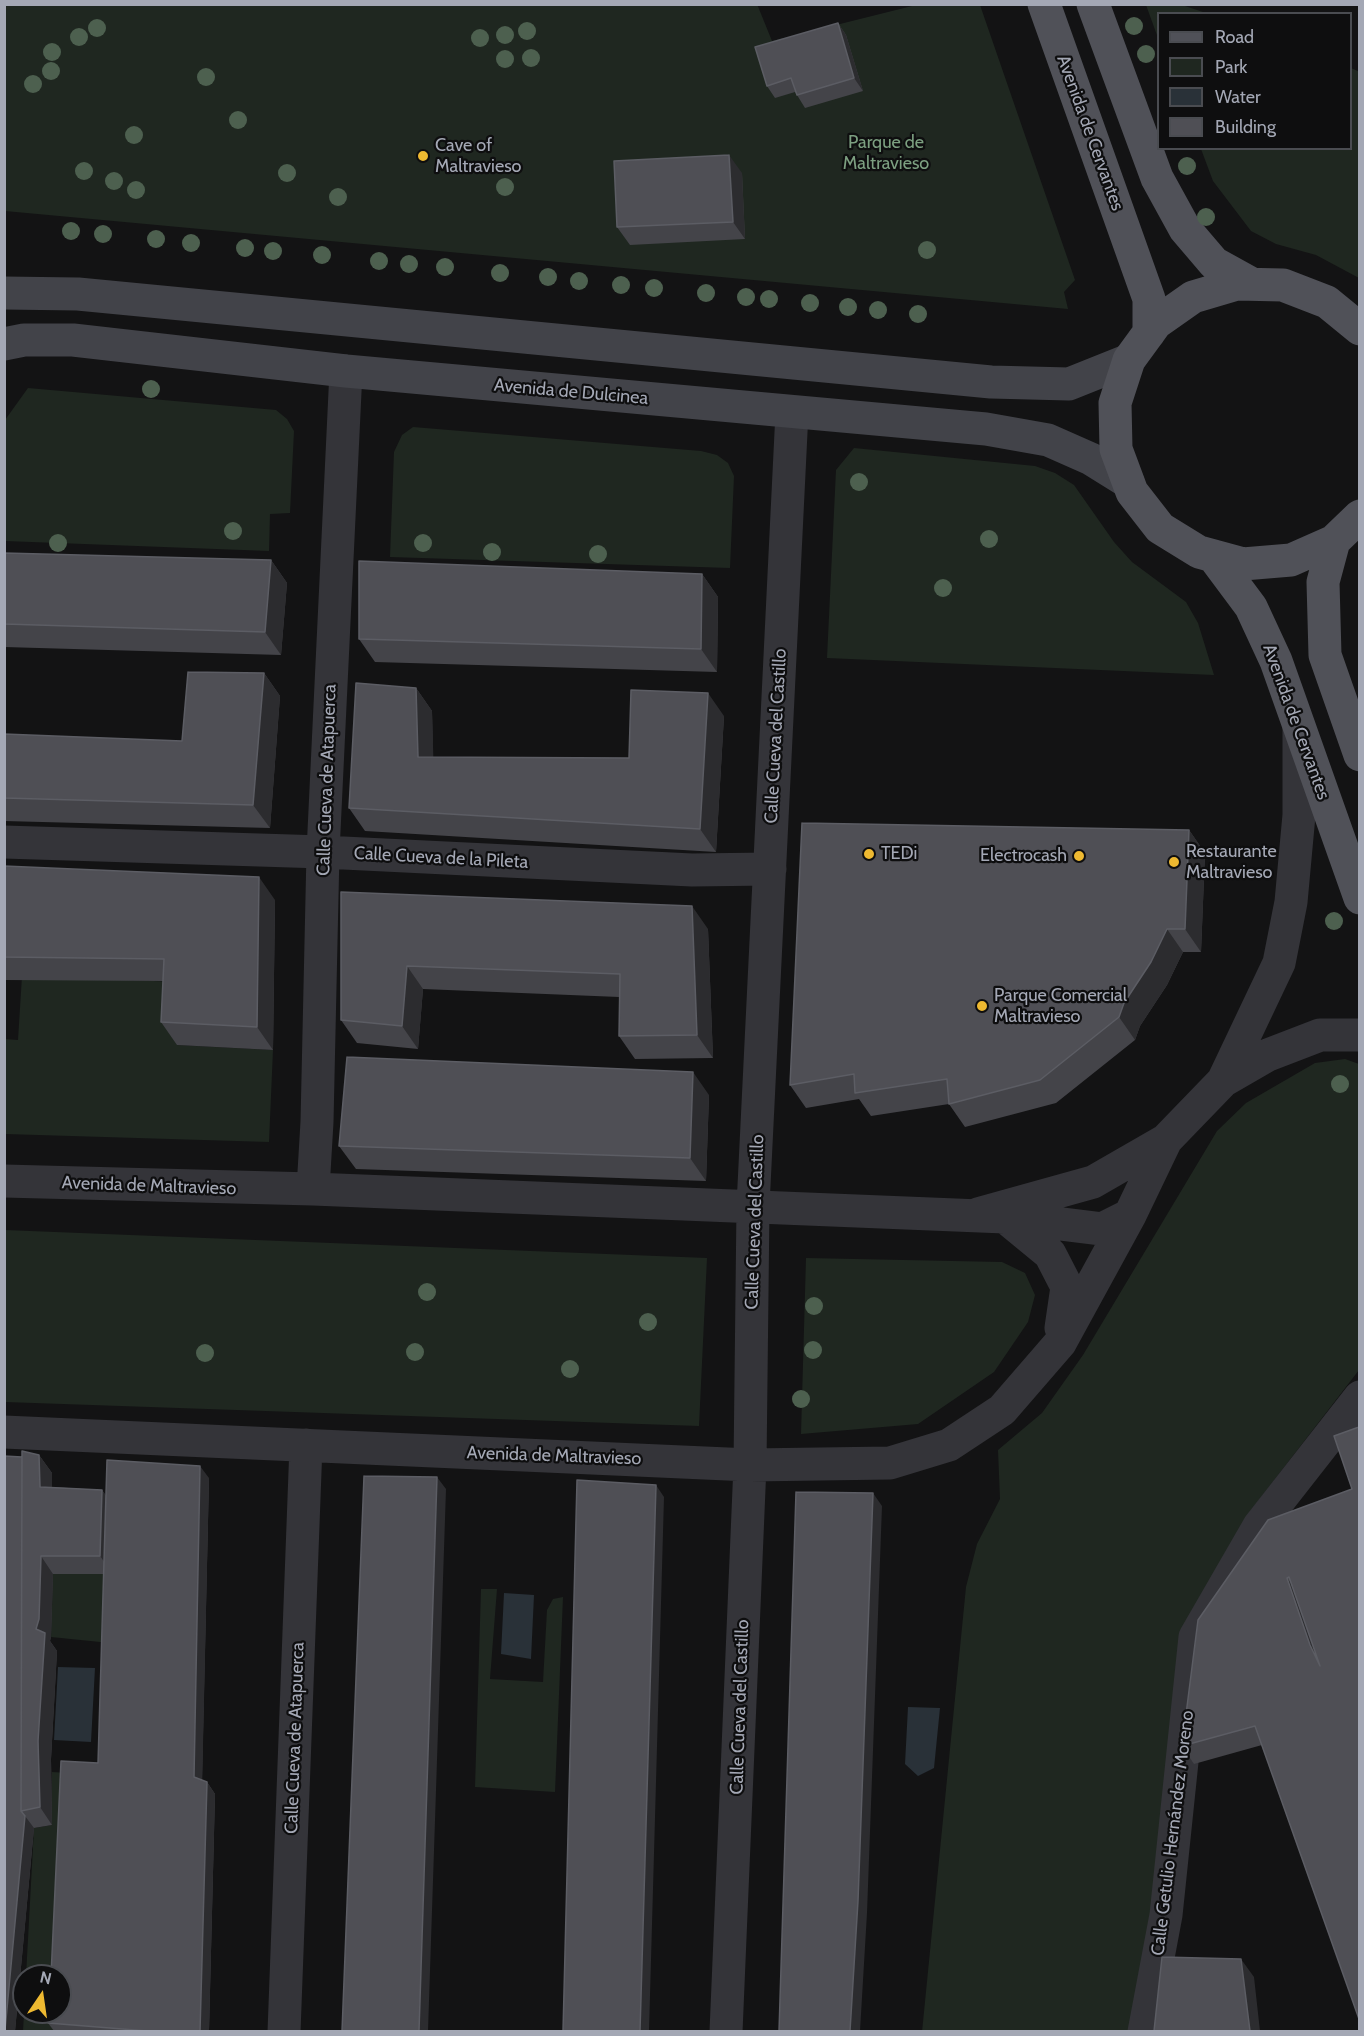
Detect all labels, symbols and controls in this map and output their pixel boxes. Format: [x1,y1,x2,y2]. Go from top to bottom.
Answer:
legend [1157,12,1352,150]
text: Road [1215,26,1254,48]
street label: Avenida de Cervantes [1052,52,1128,214]
text: Park [1215,56,1247,78]
text: Water [1215,86,1261,108]
text: Building [1215,116,1276,138]
park label: Parque de Maltravieso [843,132,929,174]
place label: Cave of Maltravieso [435,135,521,178]
marker: Cave of Maltravieso [416,149,430,163]
street label: Avenida de Dulcinea [493,375,649,409]
street label: Avenida de Cervantes [1258,641,1334,803]
street label: Calle Cueva del Castillo [761,648,791,824]
street label: Calle Cueva de Atapuerca [313,684,341,876]
place label: Restaurante Maltravieso [1186,841,1277,884]
street label: Calle Cueva de la Pileta [353,843,529,873]
place label: TEDi [881,843,917,865]
place label: Electrocash [980,845,1067,867]
marker: TEDi [862,847,876,861]
marker: Electrocash [1072,849,1086,863]
marker: Restaurante Maltravieso [1167,855,1181,869]
place label: Parque Comercial Maltravieso [994,985,1127,1028]
marker: Parque Comercial Maltravieso [975,999,989,1013]
street label: Calle Cueva del Castillo [741,1134,769,1310]
street label: Avenida de Maltravieso [61,1172,237,1200]
street label: Avenida de Maltravieso [466,1442,642,1470]
street label: Calle Cueva del Castillo [726,1619,754,1795]
street label: Calle Cueva de Atapuerca [281,1642,309,1834]
street label: Calle Getulio Hernández Moreno [1147,1709,1199,1957]
north arrow [12,1964,72,2024]
text: N [38,1967,53,1988]

